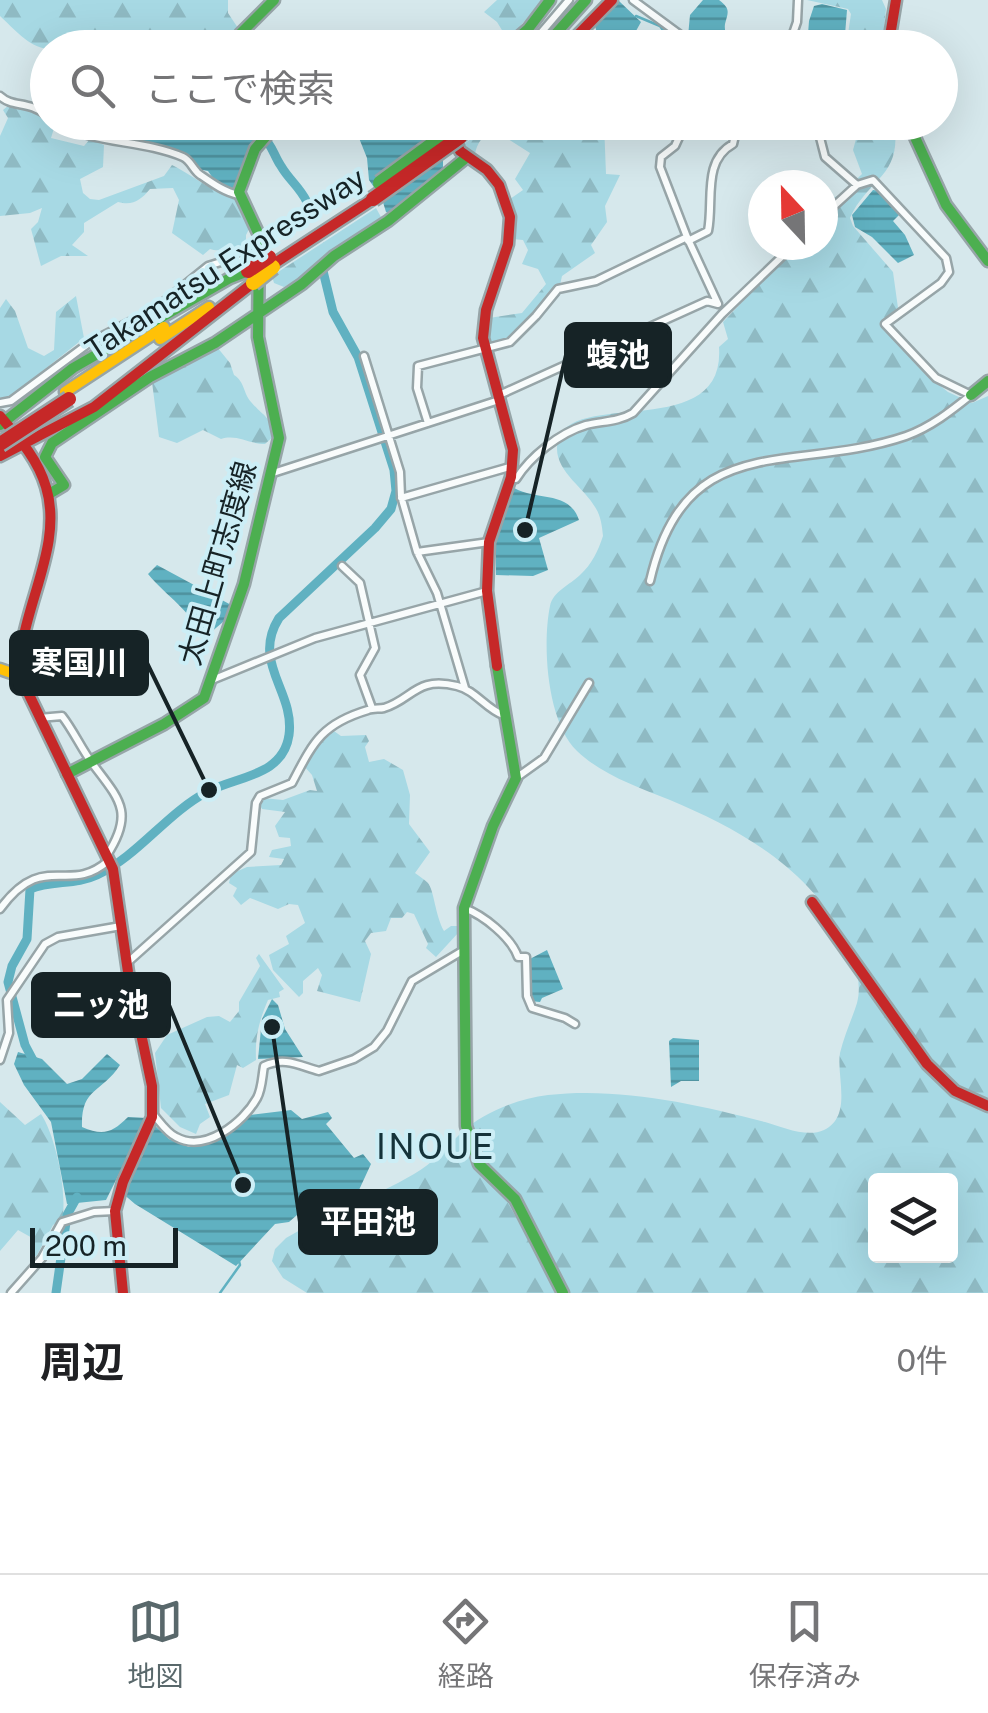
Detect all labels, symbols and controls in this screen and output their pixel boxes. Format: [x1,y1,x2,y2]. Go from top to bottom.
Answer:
search box [30,30,958,140]
icon: search [65,58,120,113]
text: ここで検索 [145,66,335,111]
street label: Takamatsu Expressway [79,159,371,367]
north arrow [748,170,838,260]
callout: 蝮池 [566,324,670,386]
text: 蝮池 [586,336,650,373]
street label: 太田上町志度線 [171,457,263,669]
callout: 寒国川 [11,632,147,694]
text: 寒国川 [31,644,127,681]
callout: 二ッ池 [33,974,169,1036]
text: 二ッ池 [53,986,149,1023]
district label: INOUE [376,1126,496,1167]
map controls [868,1173,958,1263]
button: layers [868,1173,958,1263]
callout: 平田池 [300,1191,436,1253]
text: 平田池 [320,1203,416,1240]
scale bar [30,1223,178,1268]
text: 200 m [45,1229,127,1262]
text: 周辺 [40,1337,124,1386]
text: 0件 [896,1342,948,1379]
tab: 地図 [127,1594,183,1694]
tab: 経路 [438,1594,494,1694]
tab: 保存済み [749,1594,861,1694]

